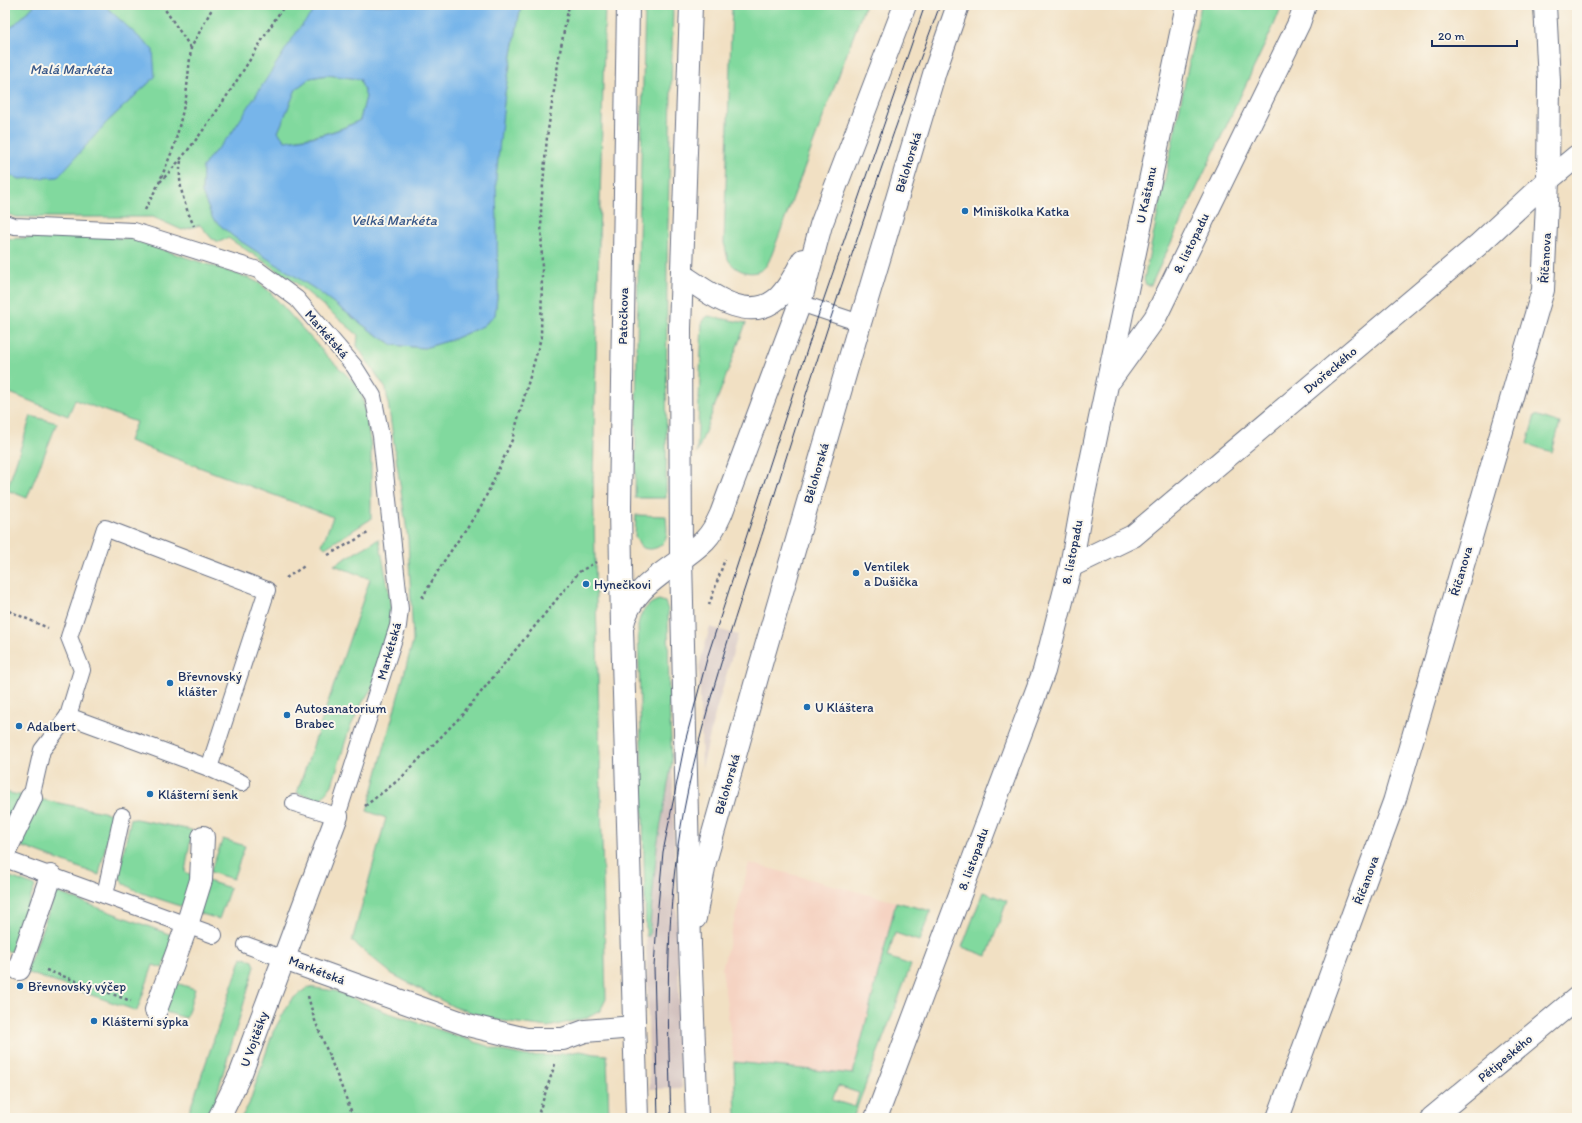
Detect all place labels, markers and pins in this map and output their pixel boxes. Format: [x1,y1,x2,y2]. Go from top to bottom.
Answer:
place label: Miniškolka Katka [973,204,1070,219]
marker: Miniškolka Katka [960,206,970,216]
place label: Ventilek a Dušička [864,559,918,589]
marker: Ventilek a Dušička [851,568,861,578]
place label: Hynečkovi [594,577,651,592]
marker: Hynečkovi [581,579,591,589]
place label: Břevnovský klášter [178,669,242,699]
marker: Břevnovský klášter [165,678,175,688]
place label: U Kláštera [815,700,874,715]
place label: Autosanatorium Brabec [295,701,386,731]
marker: U Kláštera [802,702,812,712]
marker: Autosanatorium Brabec [282,710,292,720]
place label: Adalbert [27,719,76,734]
marker: Adalbert [14,721,24,731]
place label: Klášterní šenk [158,787,238,802]
marker: Klášterní šenk [145,789,155,799]
place label: Břevnovský výčep [28,979,126,994]
marker: Břevnovský výčep [15,981,25,991]
place label: Klášterní sýpka [102,1014,189,1029]
marker: Klášterní sýpka [89,1016,99,1026]

